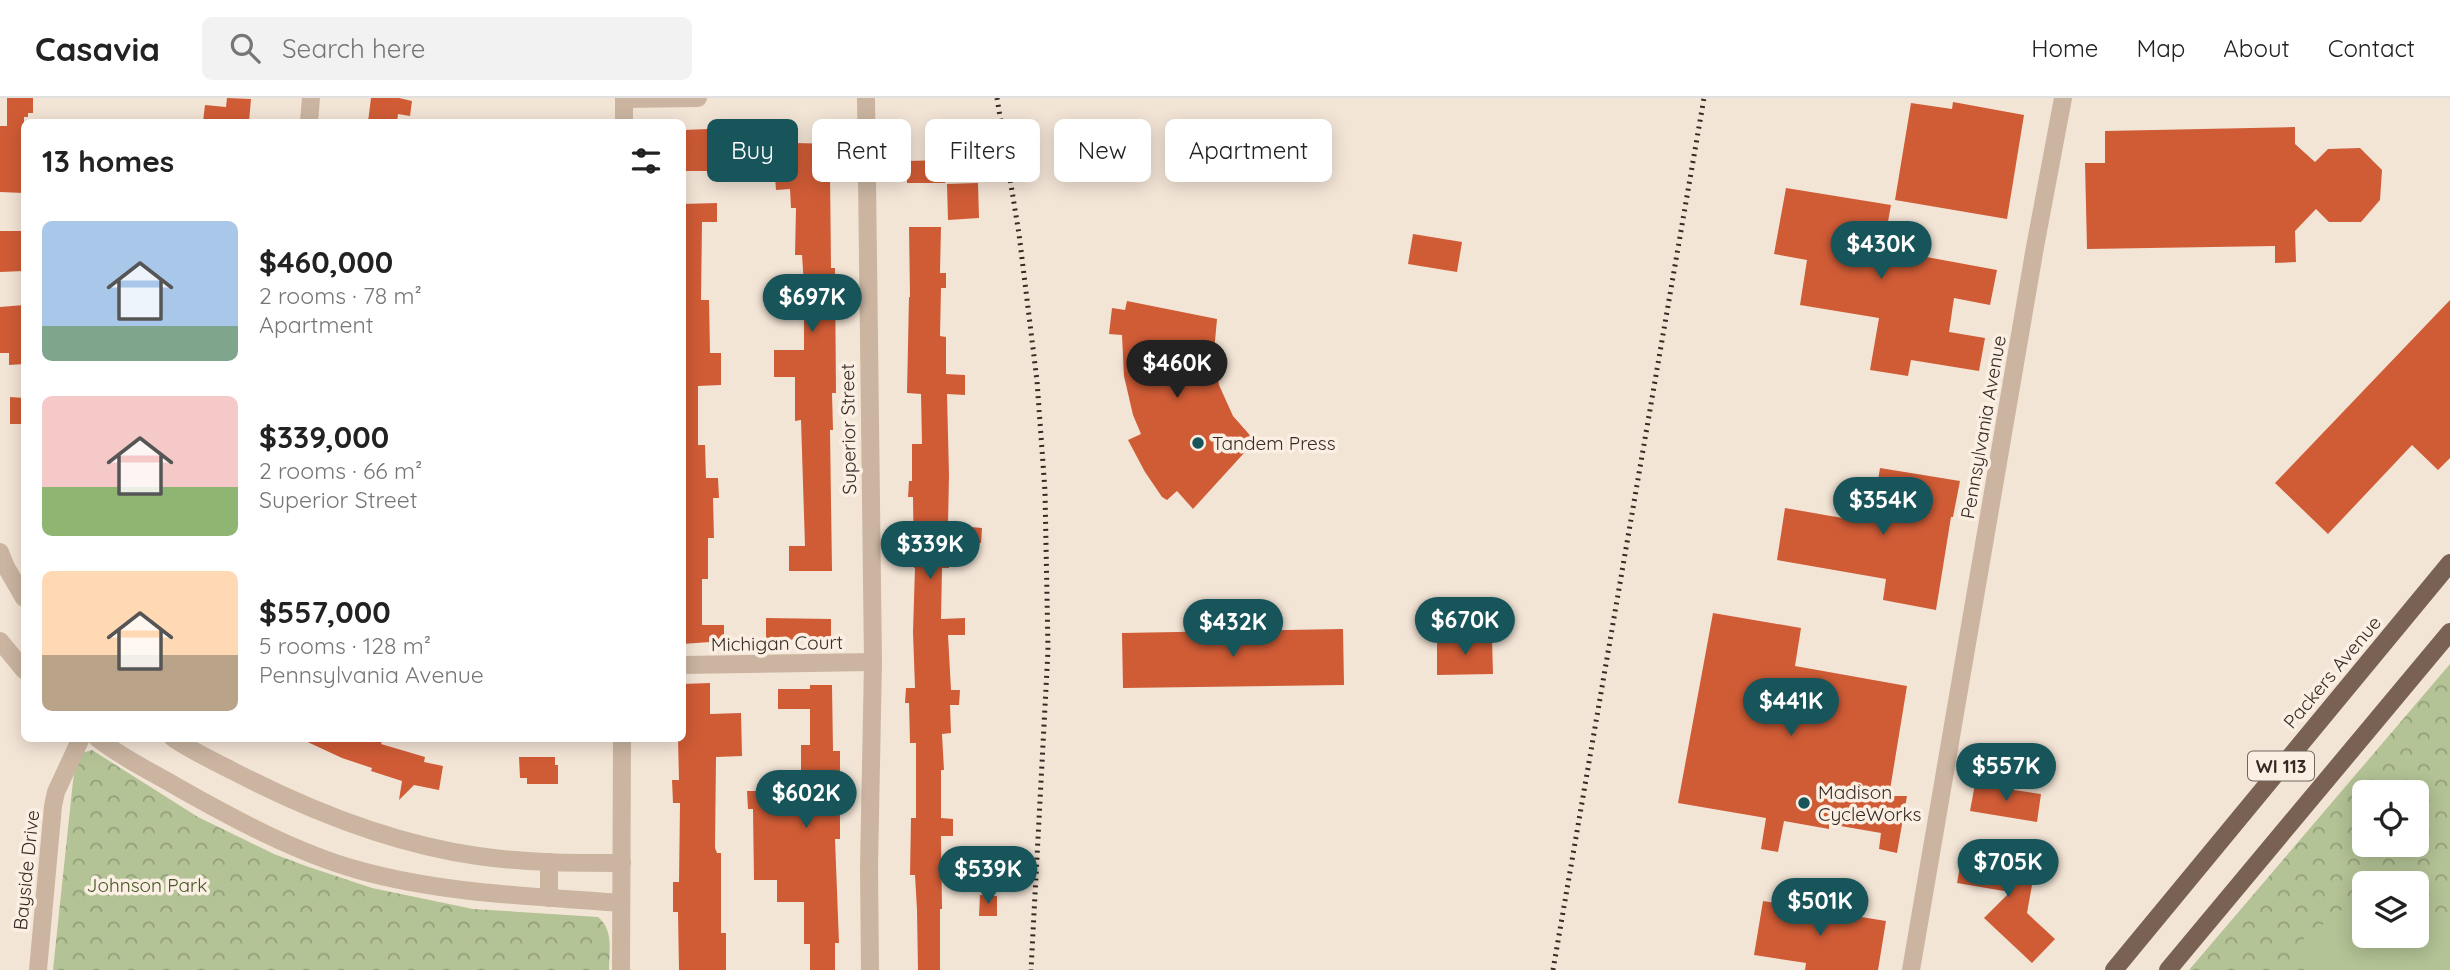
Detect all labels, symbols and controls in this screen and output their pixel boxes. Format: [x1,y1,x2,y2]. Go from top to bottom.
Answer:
search box [202,17,692,80]
text: Casavia [35,28,160,69]
icon: search [226,29,264,67]
text: Search here [282,32,426,65]
text: Home [2031,33,2098,63]
text: Map [2136,33,2185,63]
text: About [2223,33,2290,63]
text: Contact [2328,33,2415,63]
chip: Buy [707,119,798,182]
chip: Rent [812,119,911,182]
chip: Filters [925,119,1040,182]
chip: New [1054,119,1151,182]
chip: Apartment [1165,119,1332,182]
text: 13 homes [42,142,174,180]
icon: filters [627,142,665,180]
pin: $430K [1832,222,1930,281]
text: $430K [1847,229,1915,258]
text: $460,000 [259,243,393,281]
icon: home [98,249,182,333]
pin: $697K [763,274,861,334]
text: 2 rooms · 78 m² [259,281,422,310]
text: $697K [779,282,845,311]
text: Apartment [259,310,373,339]
street label: Pennsylvania Avenue [1955,333,2011,521]
pin: $460K [1128,341,1226,400]
text: $460K [1142,348,1212,377]
street label: Superior Street [835,363,861,495]
text: $339,000 [259,418,389,456]
icon: home [98,424,182,508]
place label: Tandem Press [1212,431,1336,455]
marker: Tandem Press [1190,435,1206,451]
text: 2 rooms · 66 m² [259,456,422,485]
pin: $354K [1834,478,1932,537]
text: Superior Street [259,485,418,514]
text: $354K [1849,485,1917,514]
pin: $339K [881,522,979,581]
text: $339K [897,529,963,558]
text: $557,000 [259,593,391,631]
pin: $670K [1416,598,1514,657]
icon: home [98,599,182,683]
pin: $432K [1184,600,1282,659]
text: $670K [1431,605,1499,634]
text: $432K [1199,607,1267,636]
street label: Packers Avenue [2278,611,2386,733]
street label: Michigan Court [711,630,843,656]
text: 5 rooms · 128 m² [259,631,431,660]
text: Pennsylvania Avenue [259,660,484,689]
pin: $441K [1742,678,1840,738]
text: $441K [1759,686,1823,715]
pin: $557K [1957,744,2055,803]
text: $557K [1972,751,2040,780]
road number: WI 113 [2248,752,2314,780]
pin: $602K [757,770,855,830]
text: $602K [772,778,840,807]
place label: Madison CycleWorks [1818,780,1922,826]
map controls [2352,780,2429,948]
button: locate [2352,780,2429,857]
marker: Madison CycleWorks [1796,795,1812,811]
street label: Bayside Drive [8,809,44,931]
pin: $705K [1959,840,2057,899]
pin: $539K [939,846,1037,906]
text: $705K [1974,847,2042,876]
text: $539K [954,854,1022,883]
button: layers [2352,871,2429,948]
park label: Johnson Park [87,873,207,897]
pin: $501K [1771,878,1869,938]
text: $501K [1787,886,1853,915]

